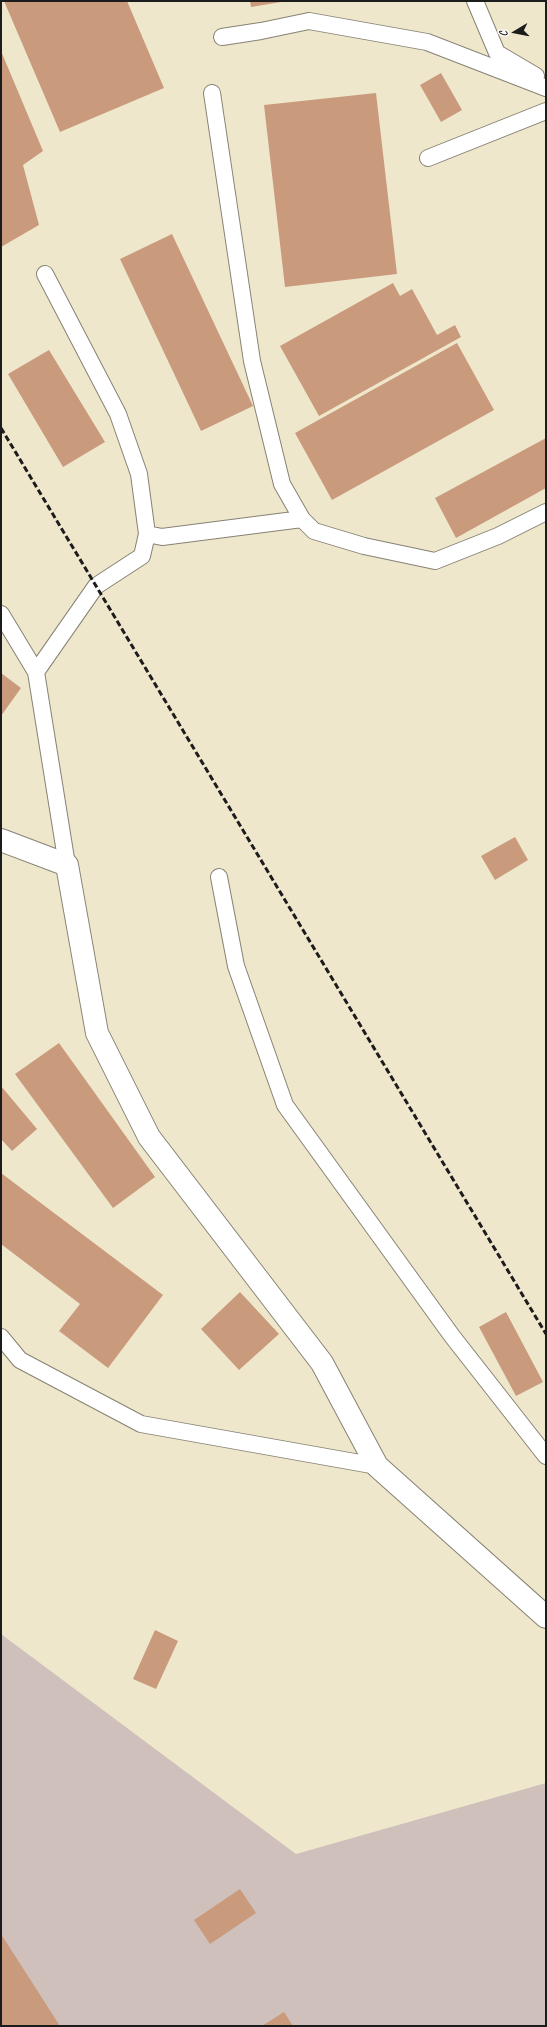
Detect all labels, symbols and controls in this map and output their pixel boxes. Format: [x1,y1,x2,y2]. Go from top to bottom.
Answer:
north arrow [495,12,535,52]
text: С [496,30,511,38]

